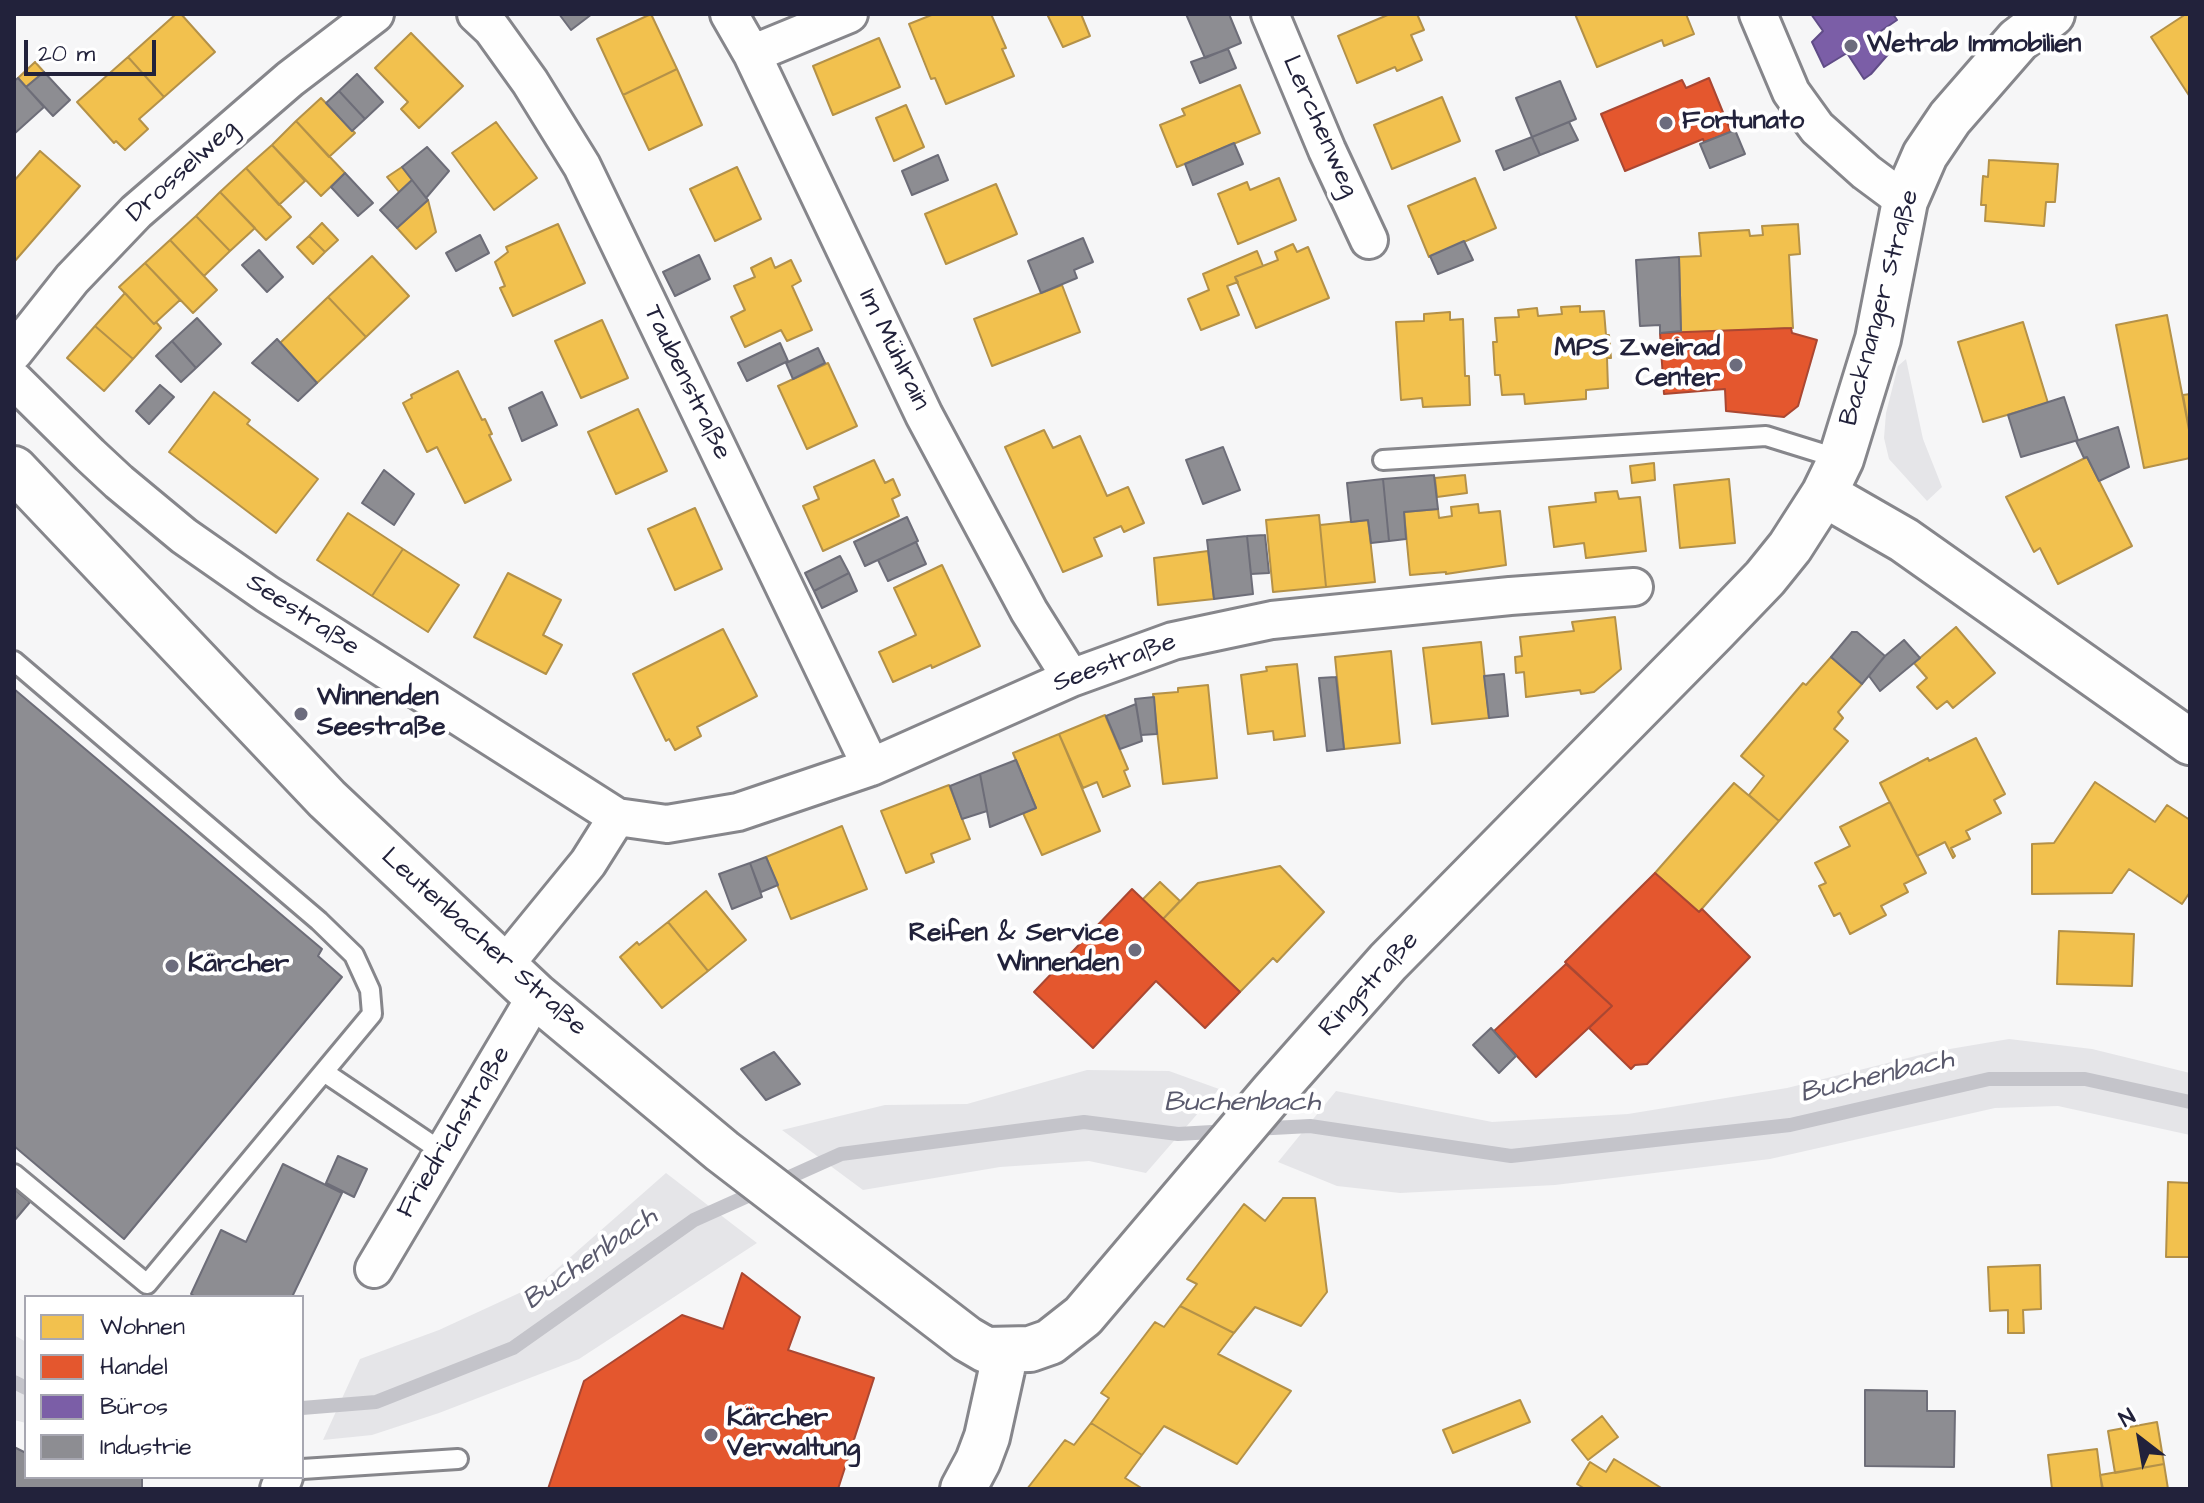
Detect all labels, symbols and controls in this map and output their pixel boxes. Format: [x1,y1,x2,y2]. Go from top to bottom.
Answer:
scale bar [28,24,160,74]
place label: Wetrab Immobilien [1867,30,2081,62]
text: 20 m [38,37,95,71]
marker: Wetrab Immobilien [1842,37,1860,55]
street label: Lerchenweg [1274,52,1364,202]
place label: Fortunato [1682,107,1804,139]
street label: Drosselweg [121,114,245,230]
marker: Fortunato [1657,114,1675,132]
street label: Backnanger Straße [1834,187,1928,429]
street label: Im Mühlrain [850,284,936,416]
street label: Taubenstraße [635,301,737,465]
place label: MPS Zweirad Center [1554,334,1720,396]
marker: MPS Zweirad Center [1727,356,1745,374]
street label: Seestraße [240,568,364,664]
street label: Seestraße [1049,627,1181,701]
place label: Winnenden Seestraße [317,683,446,744]
marker: Winnenden Seestraße [292,705,310,723]
street label: Leutenbacher Straße [374,842,592,1044]
place label: Reifen & Service Winnenden [909,919,1119,980]
street label: Ringstraße [1313,926,1427,1044]
marker: Reifen & Service Winnenden [1126,941,1144,959]
place label: Kärcher [188,950,289,982]
marker: Kärcher [163,957,181,975]
street label: Friedrichstraße [391,1041,519,1225]
water label: Buchenbach [1797,1044,1957,1112]
water label: Buchenbach [1164,1087,1320,1121]
water label: Buchenbach [517,1201,665,1319]
legend [24,1295,304,1479]
text: Wohnen [100,1310,185,1344]
text: Handel [100,1350,168,1384]
text: Büros [100,1390,168,1424]
north arrow [2100,1399,2180,1479]
text: N [2113,1401,2141,1435]
place label: Kärcher Verwaltung [727,1404,860,1466]
marker: Kärcher Verwaltung [702,1426,720,1444]
text: Industrie [100,1430,192,1464]

